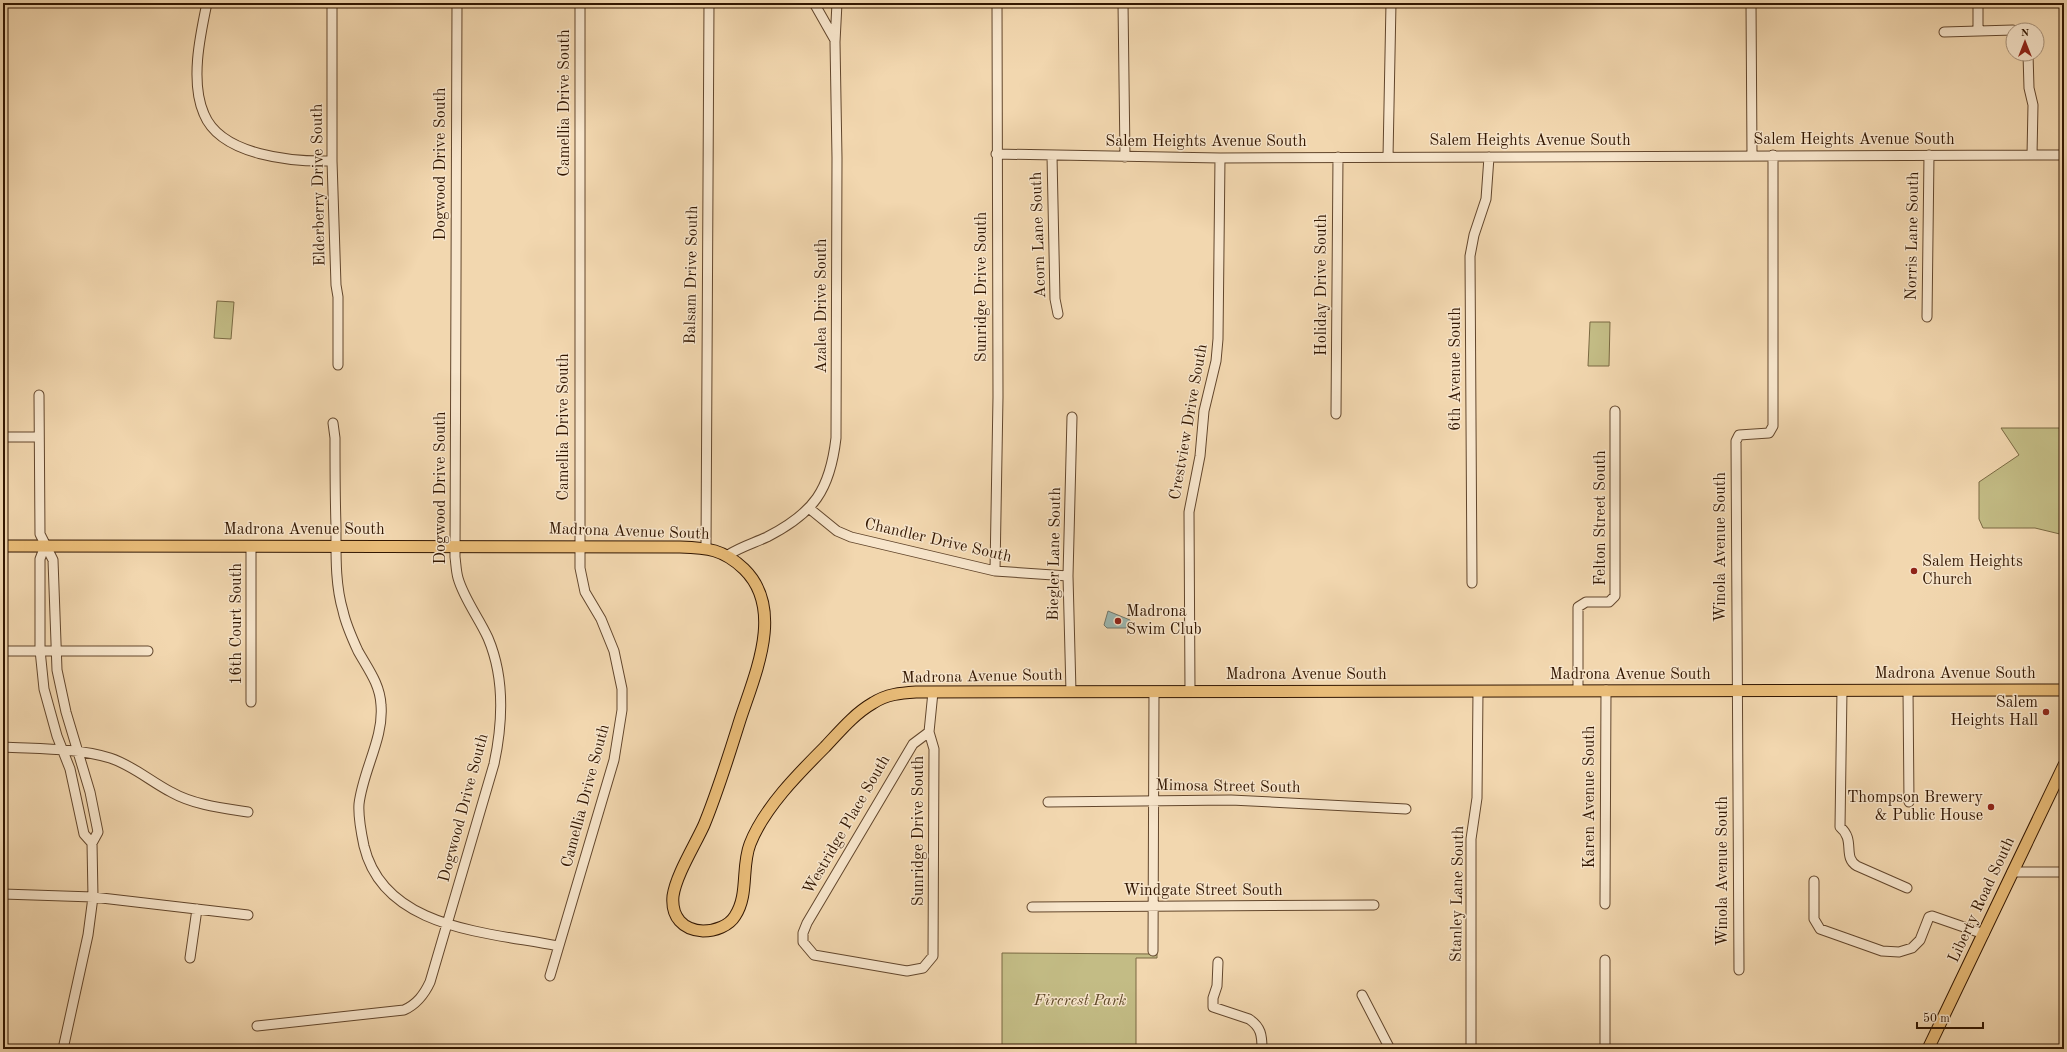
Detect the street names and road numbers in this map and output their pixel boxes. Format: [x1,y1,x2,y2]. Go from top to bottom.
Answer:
street label: Camellia Drive South [557,29,573,177]
street label: Dogwood Drive South [433,87,449,241]
street label: Elderberry Drive South [310,103,328,267]
street label: Salem Heights Avenue South [1753,132,1955,148]
street label: Salem Heights Avenue South [1429,133,1631,149]
street label: Salem Heights Avenue South [1105,134,1307,150]
street label: Acorn Lane South [1029,171,1049,299]
street label: Norris Lane South [1904,171,1922,301]
street label: Balsam Drive South [683,205,701,345]
street label: Sunridge Drive South [974,211,990,362]
street label: Holiday Drive South [1314,214,1330,356]
street label: Azalea Drive South [814,238,830,373]
street label: 6th Avenue South [1448,307,1464,431]
street label: Crestview Drive South [1167,343,1211,501]
street label: Camellia Drive South [556,353,572,501]
street label: Dogwood Drive South [433,411,449,565]
street label: Felton Street South [1593,450,1609,586]
street label: Winola Avenue South [1713,472,1729,622]
street label: Biegler Lane South [1046,487,1064,621]
street label: Chandler Drive South [863,516,1013,566]
street label: Madrona Avenue South [548,521,710,543]
street label: Madrona Avenue South [223,522,385,538]
street label: 16th Court South [229,563,245,685]
street label: Madrona Avenue South [1874,666,2036,682]
street label: Madrona Avenue South [1225,667,1387,683]
street label: Madrona Avenue South [1549,667,1711,683]
street label: Madrona Avenue South [901,668,1063,686]
street label: Camellia Drive South [559,722,613,869]
street label: Karen Avenue South [1582,725,1598,869]
street label: Dogwood Drive South [436,732,492,884]
street label: Westridge Place South [801,752,894,897]
street label: Sunridge Drive South [911,755,927,906]
street label: Mimosa Street South [1155,778,1301,796]
street label: Winola Avenue South [1715,796,1731,946]
street label: Stanley Lane South [1449,825,1467,962]
street label: Liberty Road South [1946,834,2018,965]
street label: Windgate Street South [1123,883,1283,899]

